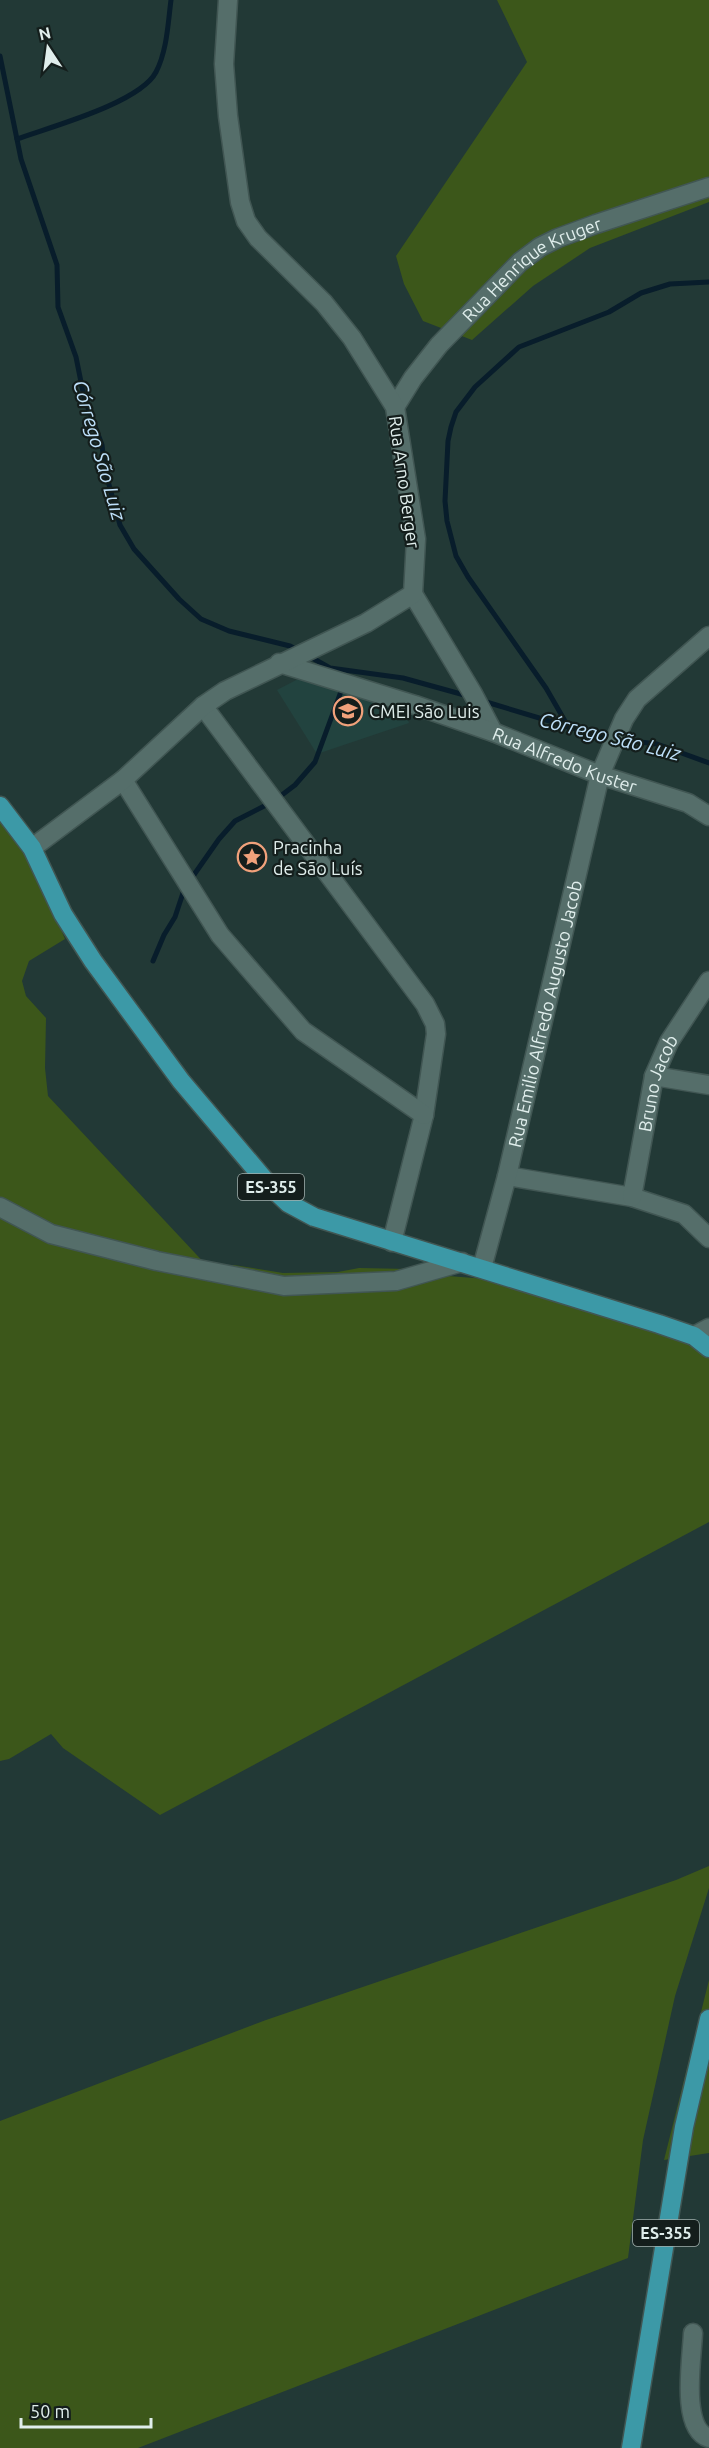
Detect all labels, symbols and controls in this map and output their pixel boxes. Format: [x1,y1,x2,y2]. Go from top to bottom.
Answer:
north arrow [18,18,78,78]
text: N [37,23,52,43]
street label: Rua Henrique Kruger [458,213,604,325]
water label: Córrego São Luiz [69,377,131,524]
street label: Rua Arno Berger [386,414,424,550]
school or university icon: CMEI São Luis [332,695,364,727]
place label: CMEI São Luis [369,701,480,721]
water label: Córrego São Luiz [537,707,684,765]
street label: Rua Alfredo Kuster [490,723,640,796]
place label: Pracinha de São Luís [273,837,363,878]
place icon: Pracinha de São Luís [236,841,268,873]
street label: Rua Emilio Alfredo Augusto Jacob [504,878,585,1149]
street label: Bruno Jacob [634,1030,681,1133]
road number: ES-355 [238,1174,304,1200]
road number: ES-355 [633,2220,699,2246]
scale bar [21,2391,152,2429]
text: 50 m [30,2401,70,2421]

